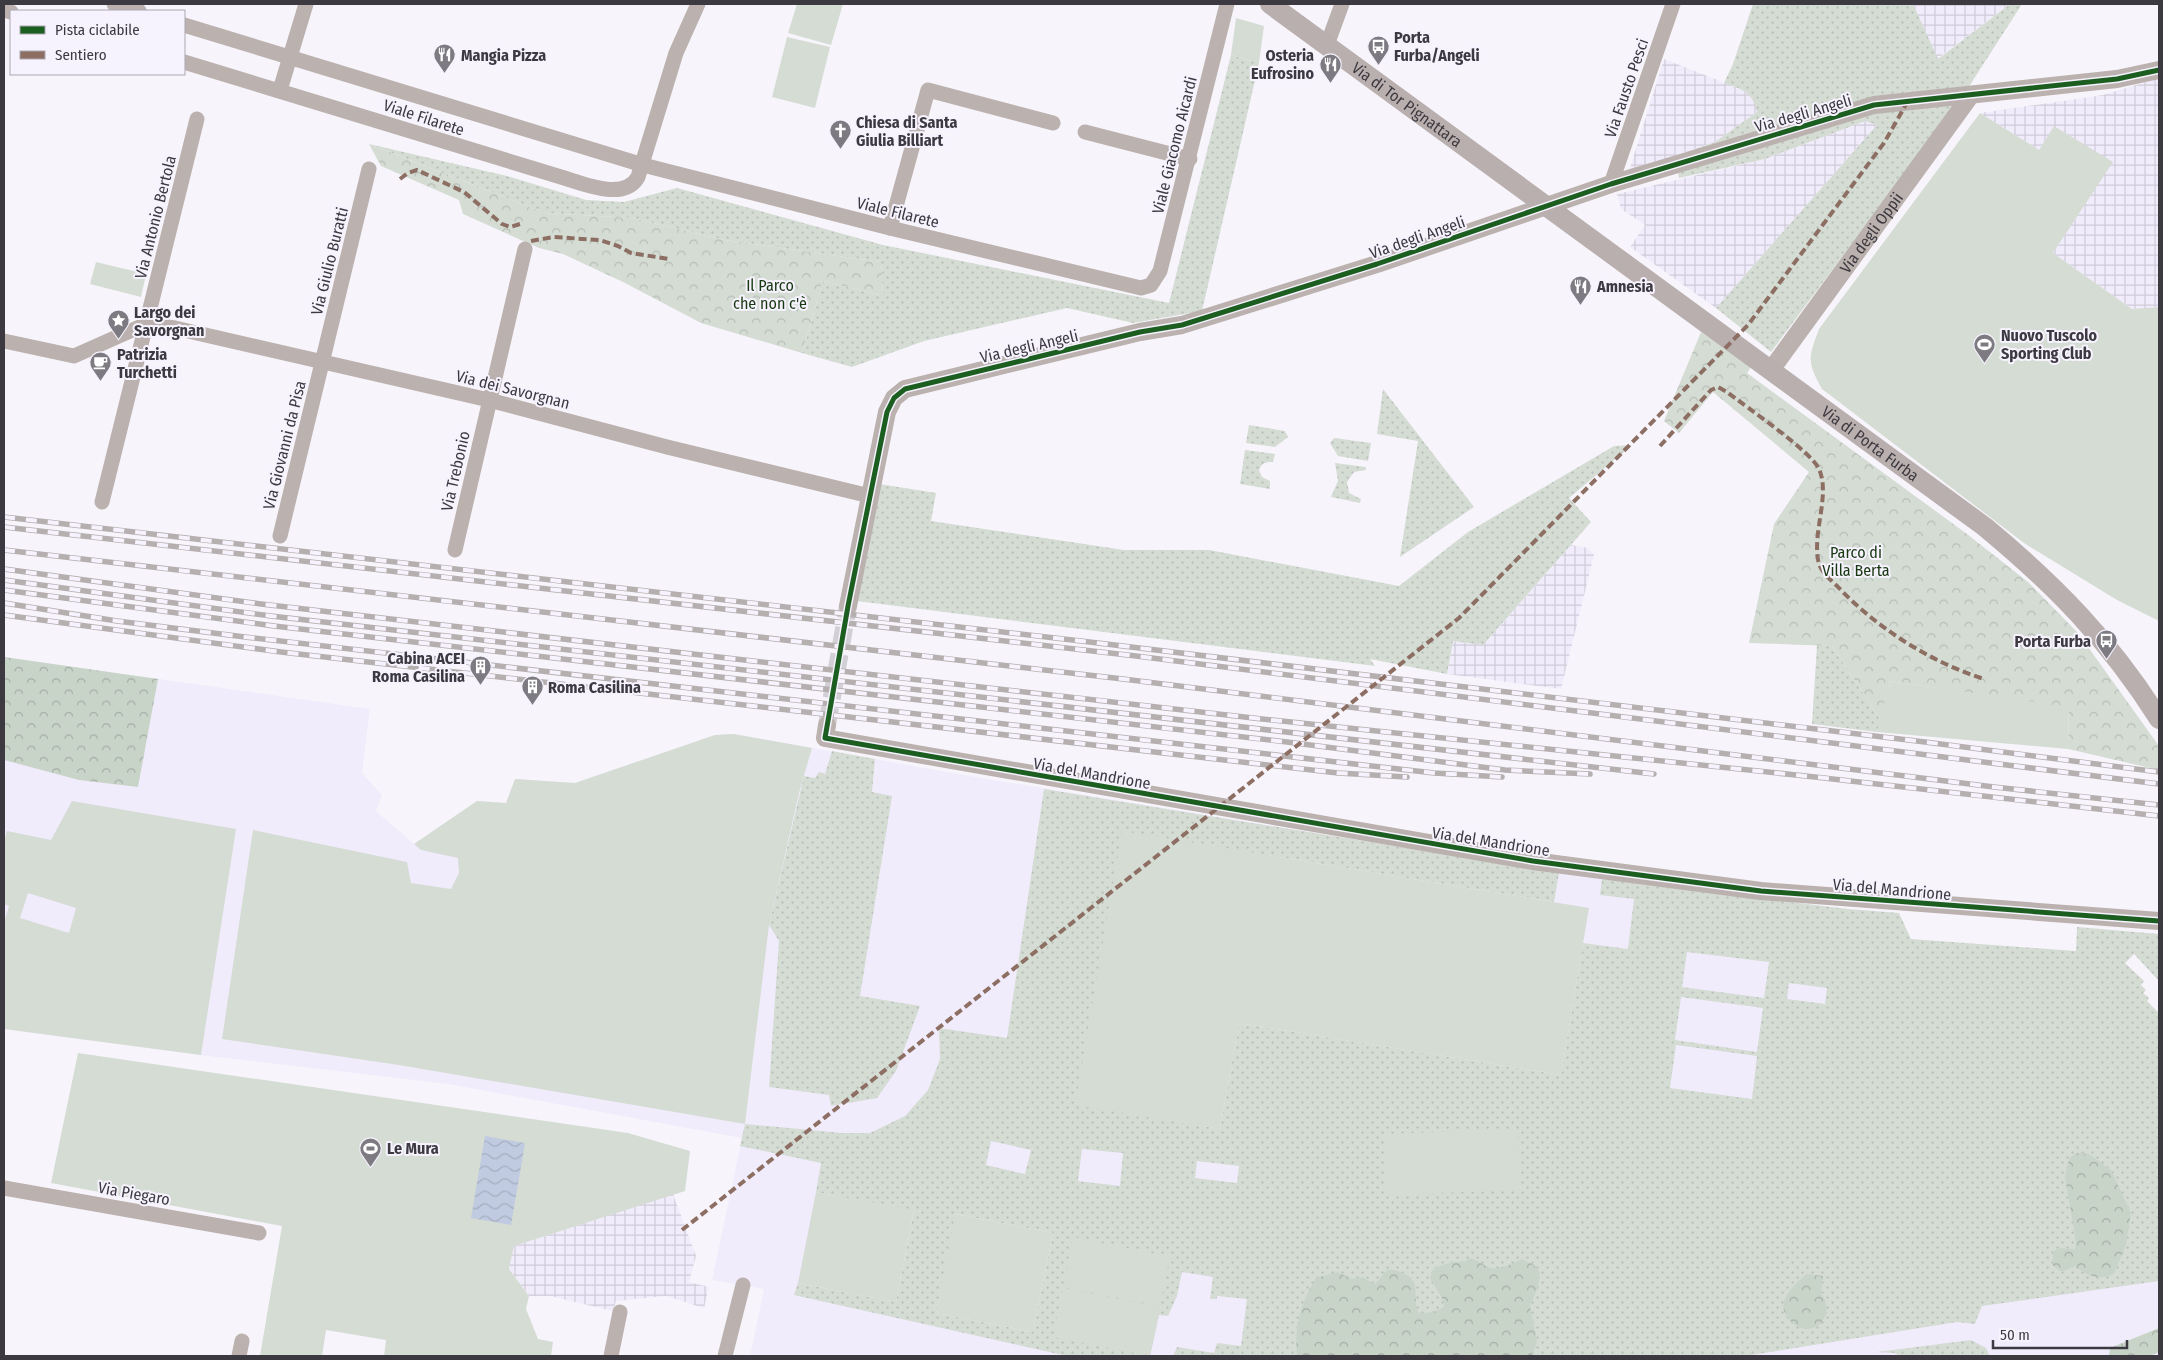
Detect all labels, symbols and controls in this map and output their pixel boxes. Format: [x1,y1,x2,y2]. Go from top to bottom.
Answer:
legend [10,10,185,75]
text: Pista ciclabile [55,21,140,39]
place label: Porta Furba/Angeli [1394,28,1480,65]
bus stop icon: Porta Furba/Angeli [1366,34,1390,65]
street label: Via Fausto Pesci [1601,36,1652,140]
restaurant icon: Mangia Pizza [433,43,457,74]
text: Sentiero [55,46,107,64]
place label: Mangia Pizza [461,46,546,65]
place label: Osteria Eufrosino [1251,46,1314,83]
restaurant icon: Osteria Eufrosino [1318,52,1342,83]
street label: Via di Tor Pignattara [1348,58,1466,151]
street label: Viale Giacomo Aicardi [1148,74,1201,216]
street label: Via degli Angeli [1752,91,1854,136]
street label: Viale Filarete [381,95,467,140]
place label: Chiesa di Santa Giulia Billiart [856,113,957,150]
church icon: Chiesa di Santa Giulia Billiart [828,119,852,150]
street label: Via Antonio Bertola [131,153,180,281]
street label: Via degli Oppii [1836,189,1907,277]
street label: Viale Filarete [855,193,941,232]
street label: Via Giulio Buratti [307,205,352,317]
street label: Via degli Angeli [1367,212,1468,263]
restaurant icon: Amnesia [1569,274,1593,305]
park label: Il Parco che non c'è [733,276,807,313]
place label: Amnesia [1596,277,1654,296]
place label: Largo dei Savorgnan [134,303,204,340]
place icon: Largo dei Savorgnan [106,309,130,340]
street label: Via degli Angeli [978,326,1080,367]
place label: Nuovo Tuscolo Sporting Club [2001,326,2098,363]
sports icon: Nuovo Tuscolo Sporting Club [1973,332,1997,363]
place label: Patrizia Turchetti [117,345,177,382]
cafe icon: Patrizia Turchetti [89,351,113,382]
street label: Via dei Savorgnan [454,366,572,413]
street label: Via Giovanni da Pisa [259,379,310,511]
street label: Via di Porta Furba [1818,402,1923,485]
street label: Via Trebonio [437,429,474,513]
park label: Parco di Villa Berta [1822,543,1890,580]
bus stop icon: Porta Furba [2095,629,2119,660]
place label: Porta Furba [2014,632,2091,651]
place label: Cabina ACEI Roma Casilina [372,649,465,686]
building icon: Cabina ACEI Roma Casilina [469,655,493,686]
building icon: Roma Casilina [520,675,544,706]
place label: Roma Casilina [548,678,641,697]
street label: Via del Mandrione [1032,754,1152,793]
street label: Via del Mandrione [1431,823,1551,860]
street label: Via del Mandrione [1832,875,1952,904]
sports icon: Le Mura [359,1136,383,1167]
place label: Le Mura [387,1139,439,1158]
street label: Via Piegaro [96,1178,171,1209]
scale bar [1993,1318,2127,1350]
text: 50 m [2000,1326,2030,1344]

